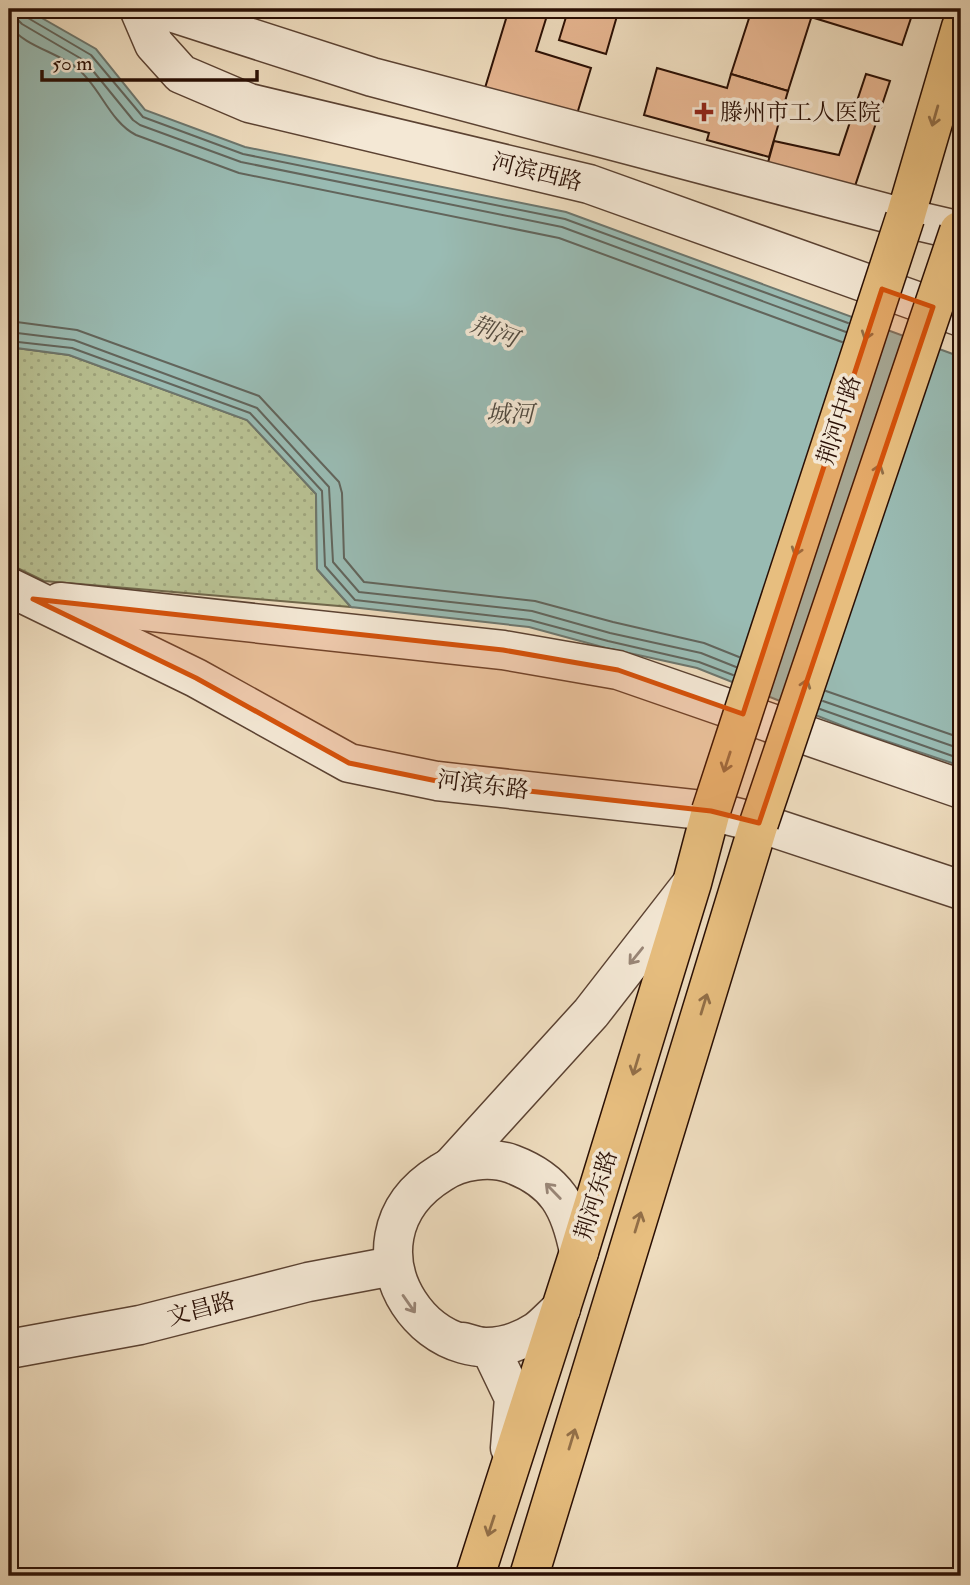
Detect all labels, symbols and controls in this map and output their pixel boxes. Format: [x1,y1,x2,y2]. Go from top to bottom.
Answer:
scale bar [42,38,257,82]
text: 50 m [52,50,93,77]
place label: 滕州市工人医院 [720,98,881,127]
marker: 滕州市工人医院 [694,102,714,122]
one-way arrow [928,104,941,126]
street label: 河滨西路 [489,147,585,197]
water label: 荆河 [466,309,526,357]
one-way arrow [861,318,874,340]
street label: 荆河中路 [811,372,867,468]
water label: 城河 [486,399,538,430]
one-way arrow [872,463,884,485]
one-way arrow [791,535,804,557]
one-way arrow [798,678,811,700]
one-way arrow [720,751,733,773]
street label: 河滨东路 [436,765,530,805]
one-way arrow [628,947,644,965]
one-way arrow [699,993,712,1015]
one-way arrow [629,1053,642,1075]
street label: 荆河东路 [569,1147,623,1243]
one-way arrow [544,1182,561,1199]
one-way arrow [633,1211,646,1233]
street label: 文昌路 [164,1286,238,1332]
one-way arrow [402,1294,416,1313]
one-way arrow [566,1428,579,1450]
one-way arrow [484,1515,496,1537]

